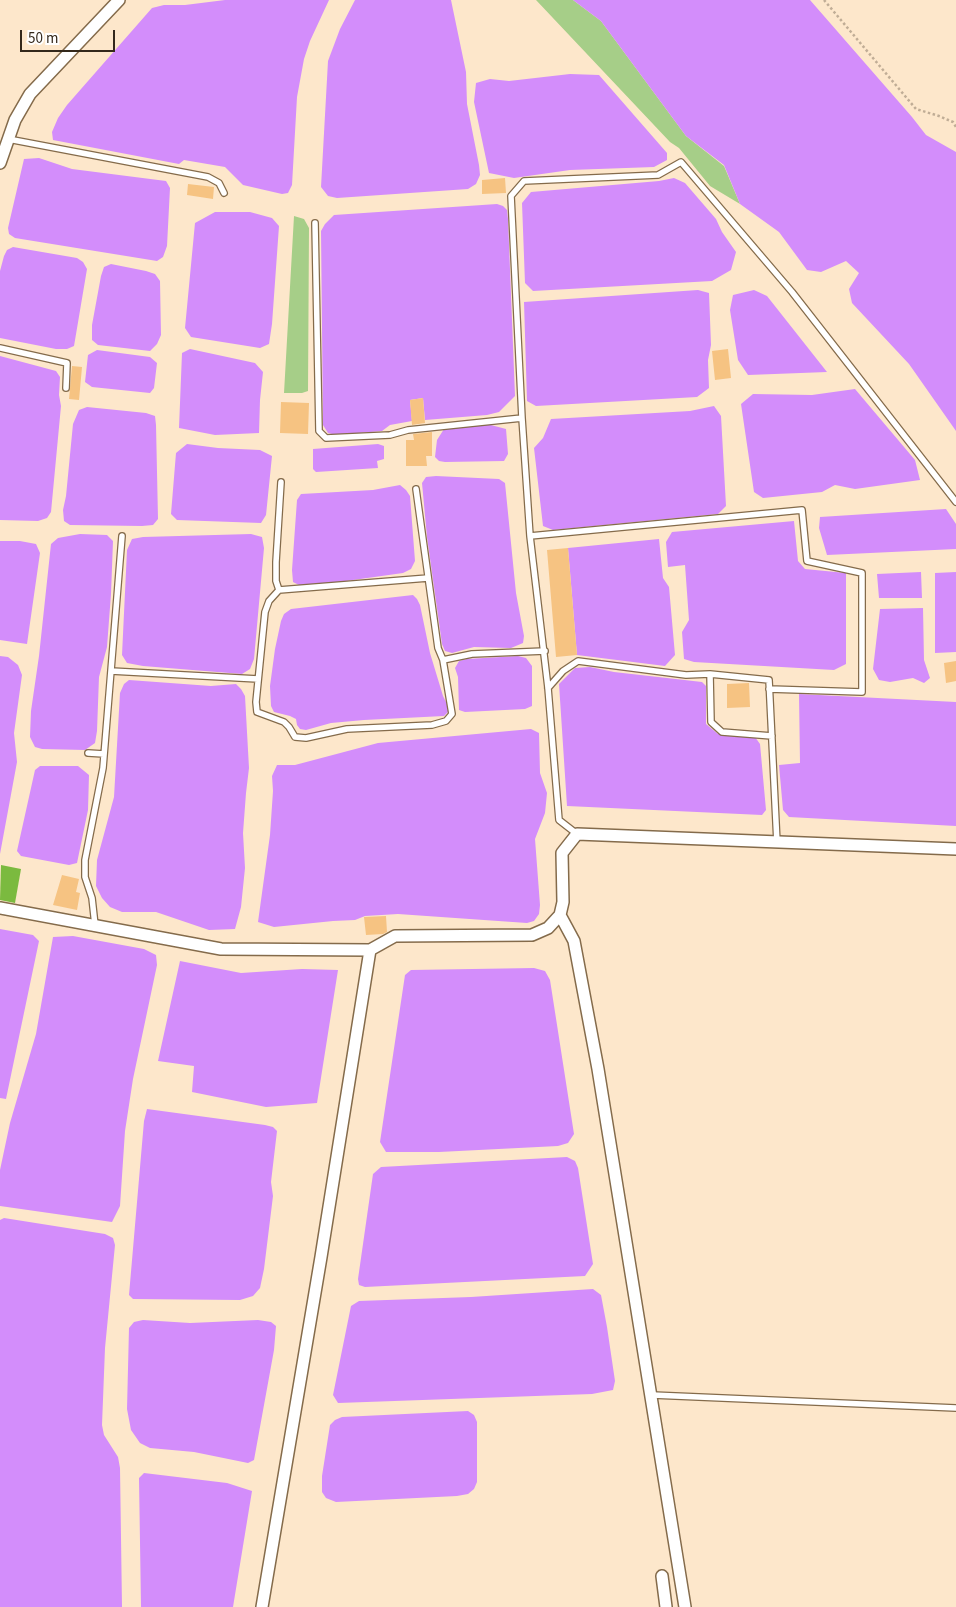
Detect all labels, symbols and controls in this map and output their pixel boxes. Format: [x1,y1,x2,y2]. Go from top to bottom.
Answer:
scale bar [22,20,118,52]
text: 50 m [28,28,58,49]

